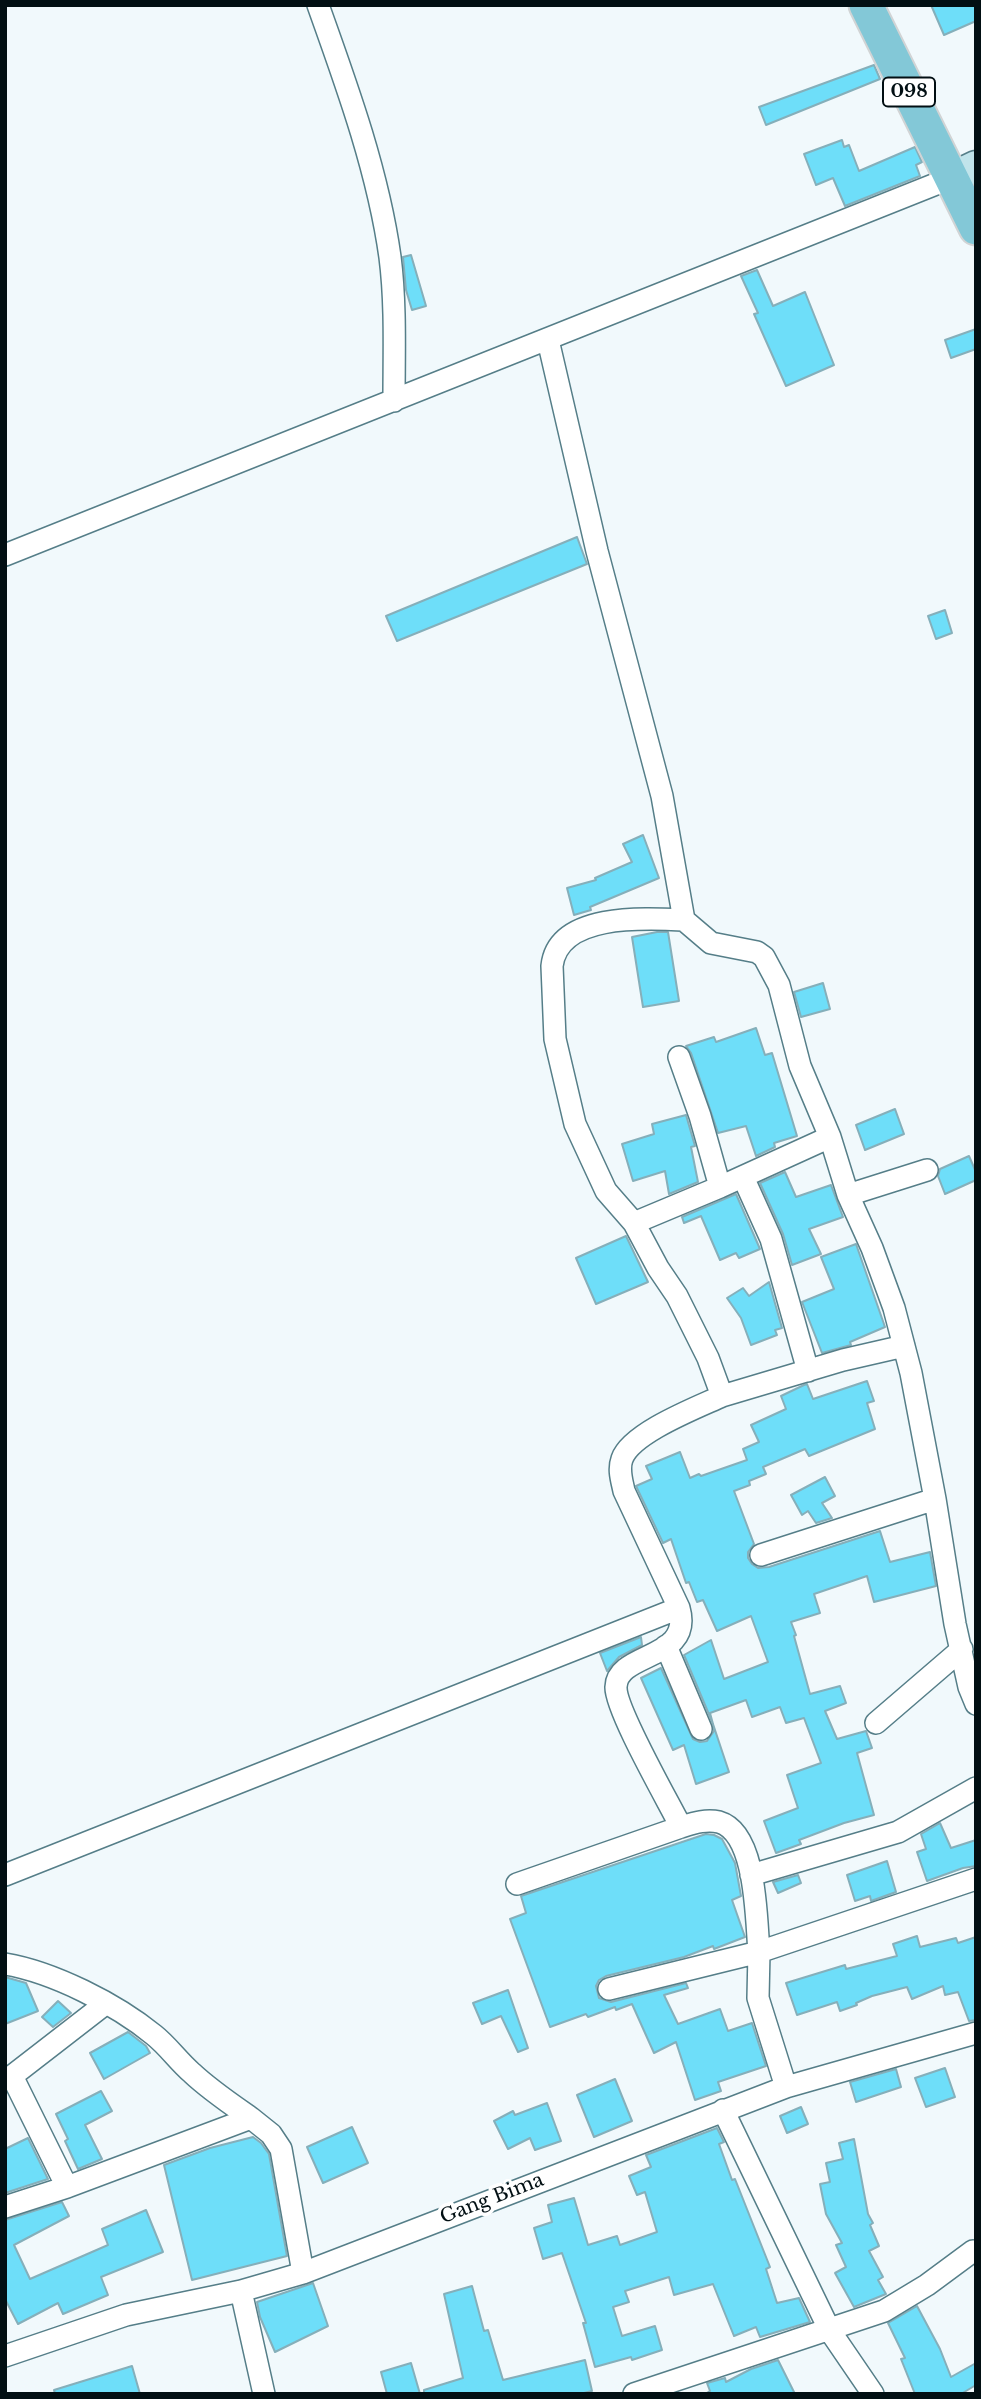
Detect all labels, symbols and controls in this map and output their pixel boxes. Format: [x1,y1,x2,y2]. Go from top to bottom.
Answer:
road number: 098 [883,78,935,106]
street label: Gang Bima [437,2169,547,2229]

